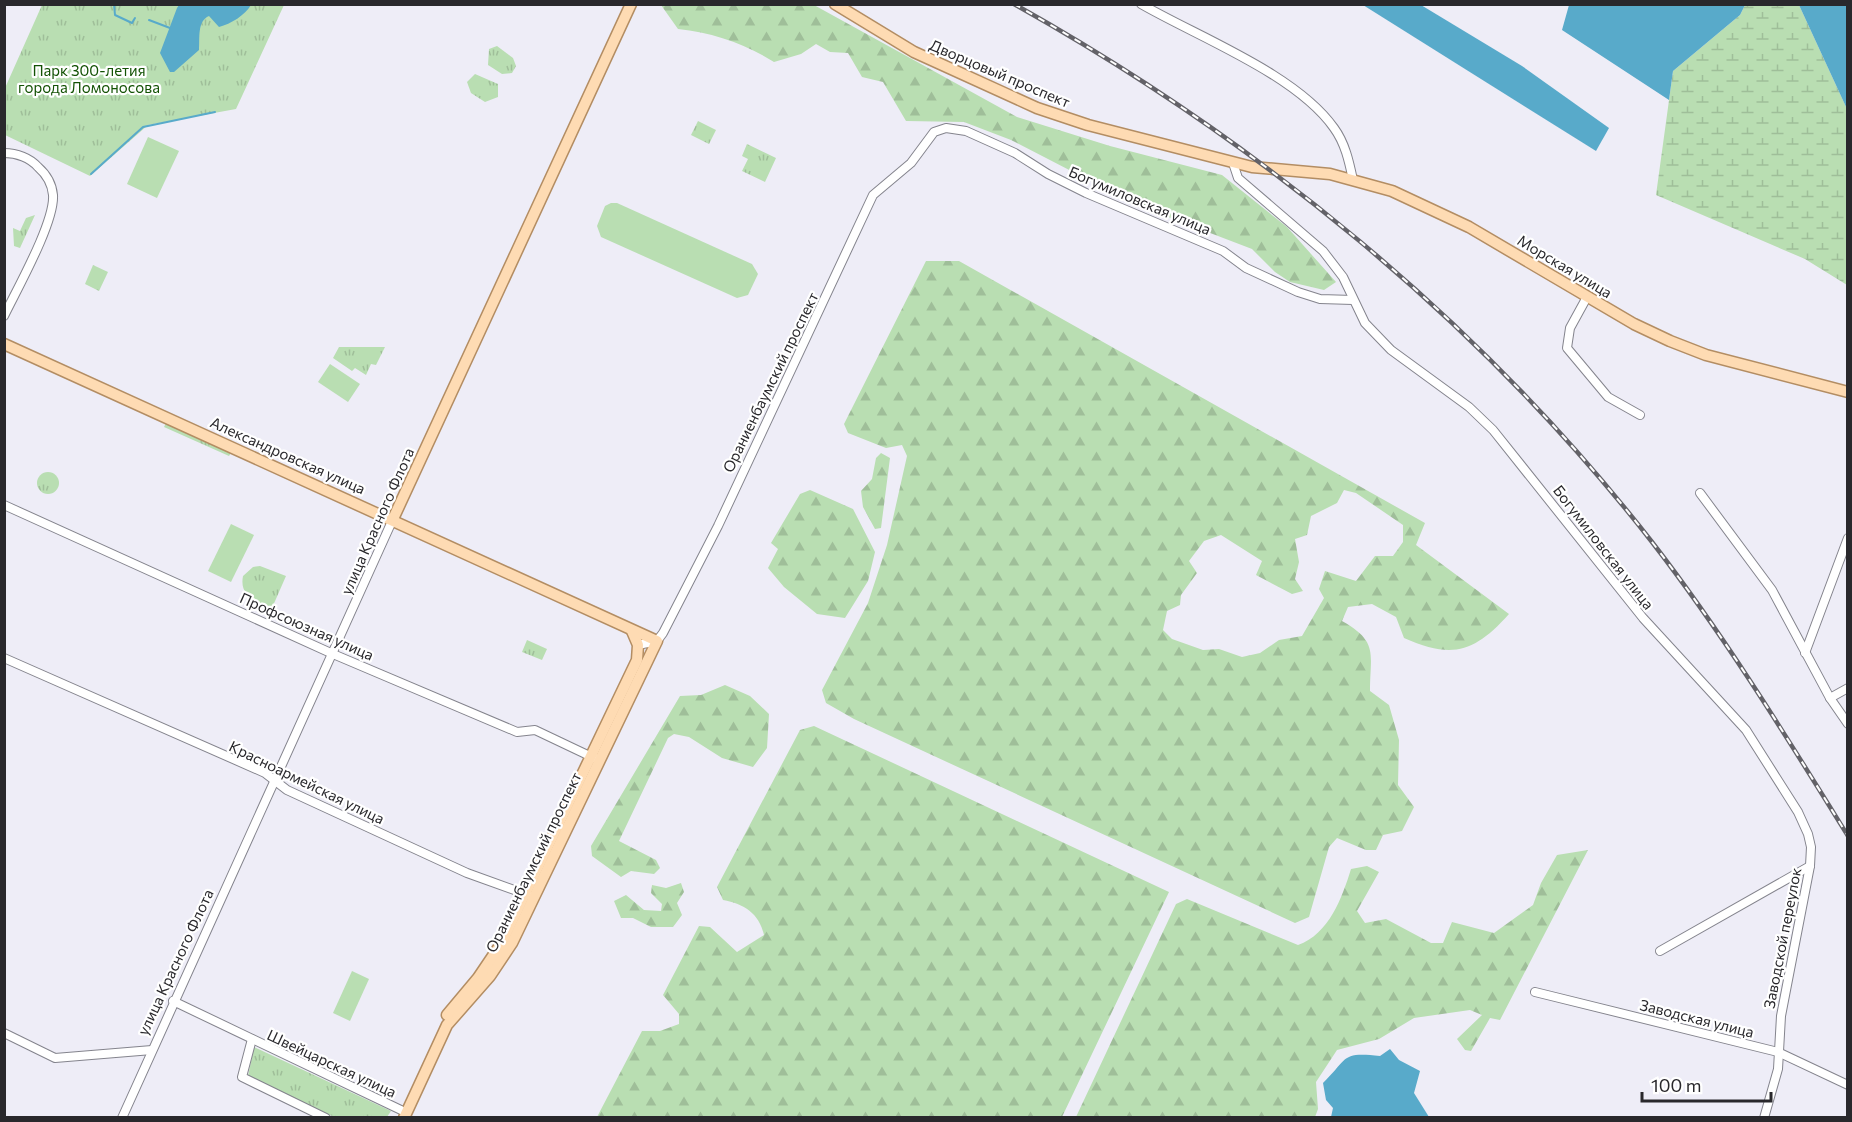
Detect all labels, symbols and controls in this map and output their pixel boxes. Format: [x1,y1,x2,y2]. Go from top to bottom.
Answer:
street label: Дворцовый проспект [927,35,1073,111]
park label: Парк 300-летия города Ломоносова [18,61,160,96]
street label: Богумиловская улица [1066,162,1214,238]
street label: Морская улица [1514,231,1616,301]
street label: Ораниенбаумский проспект [718,289,822,475]
street label: Александровская улица [208,413,368,497]
street label: улица Красного Флота [336,445,418,597]
street label: Богумиловская улица [1550,481,1658,613]
street label: Профсоюзная улица [237,588,377,664]
street label: Красноармейская улица [227,737,387,827]
street label: Ораниенбаумский проспект [481,769,585,955]
street label: Заводской переулок [1759,866,1805,1010]
street label: улица Красного Флота [133,886,217,1038]
street label: Заводская улица [1638,995,1756,1041]
street label: Швейцарская улица [265,1025,399,1101]
scale bar [1642,1065,1771,1103]
text: 100 m [1651,1074,1701,1096]

